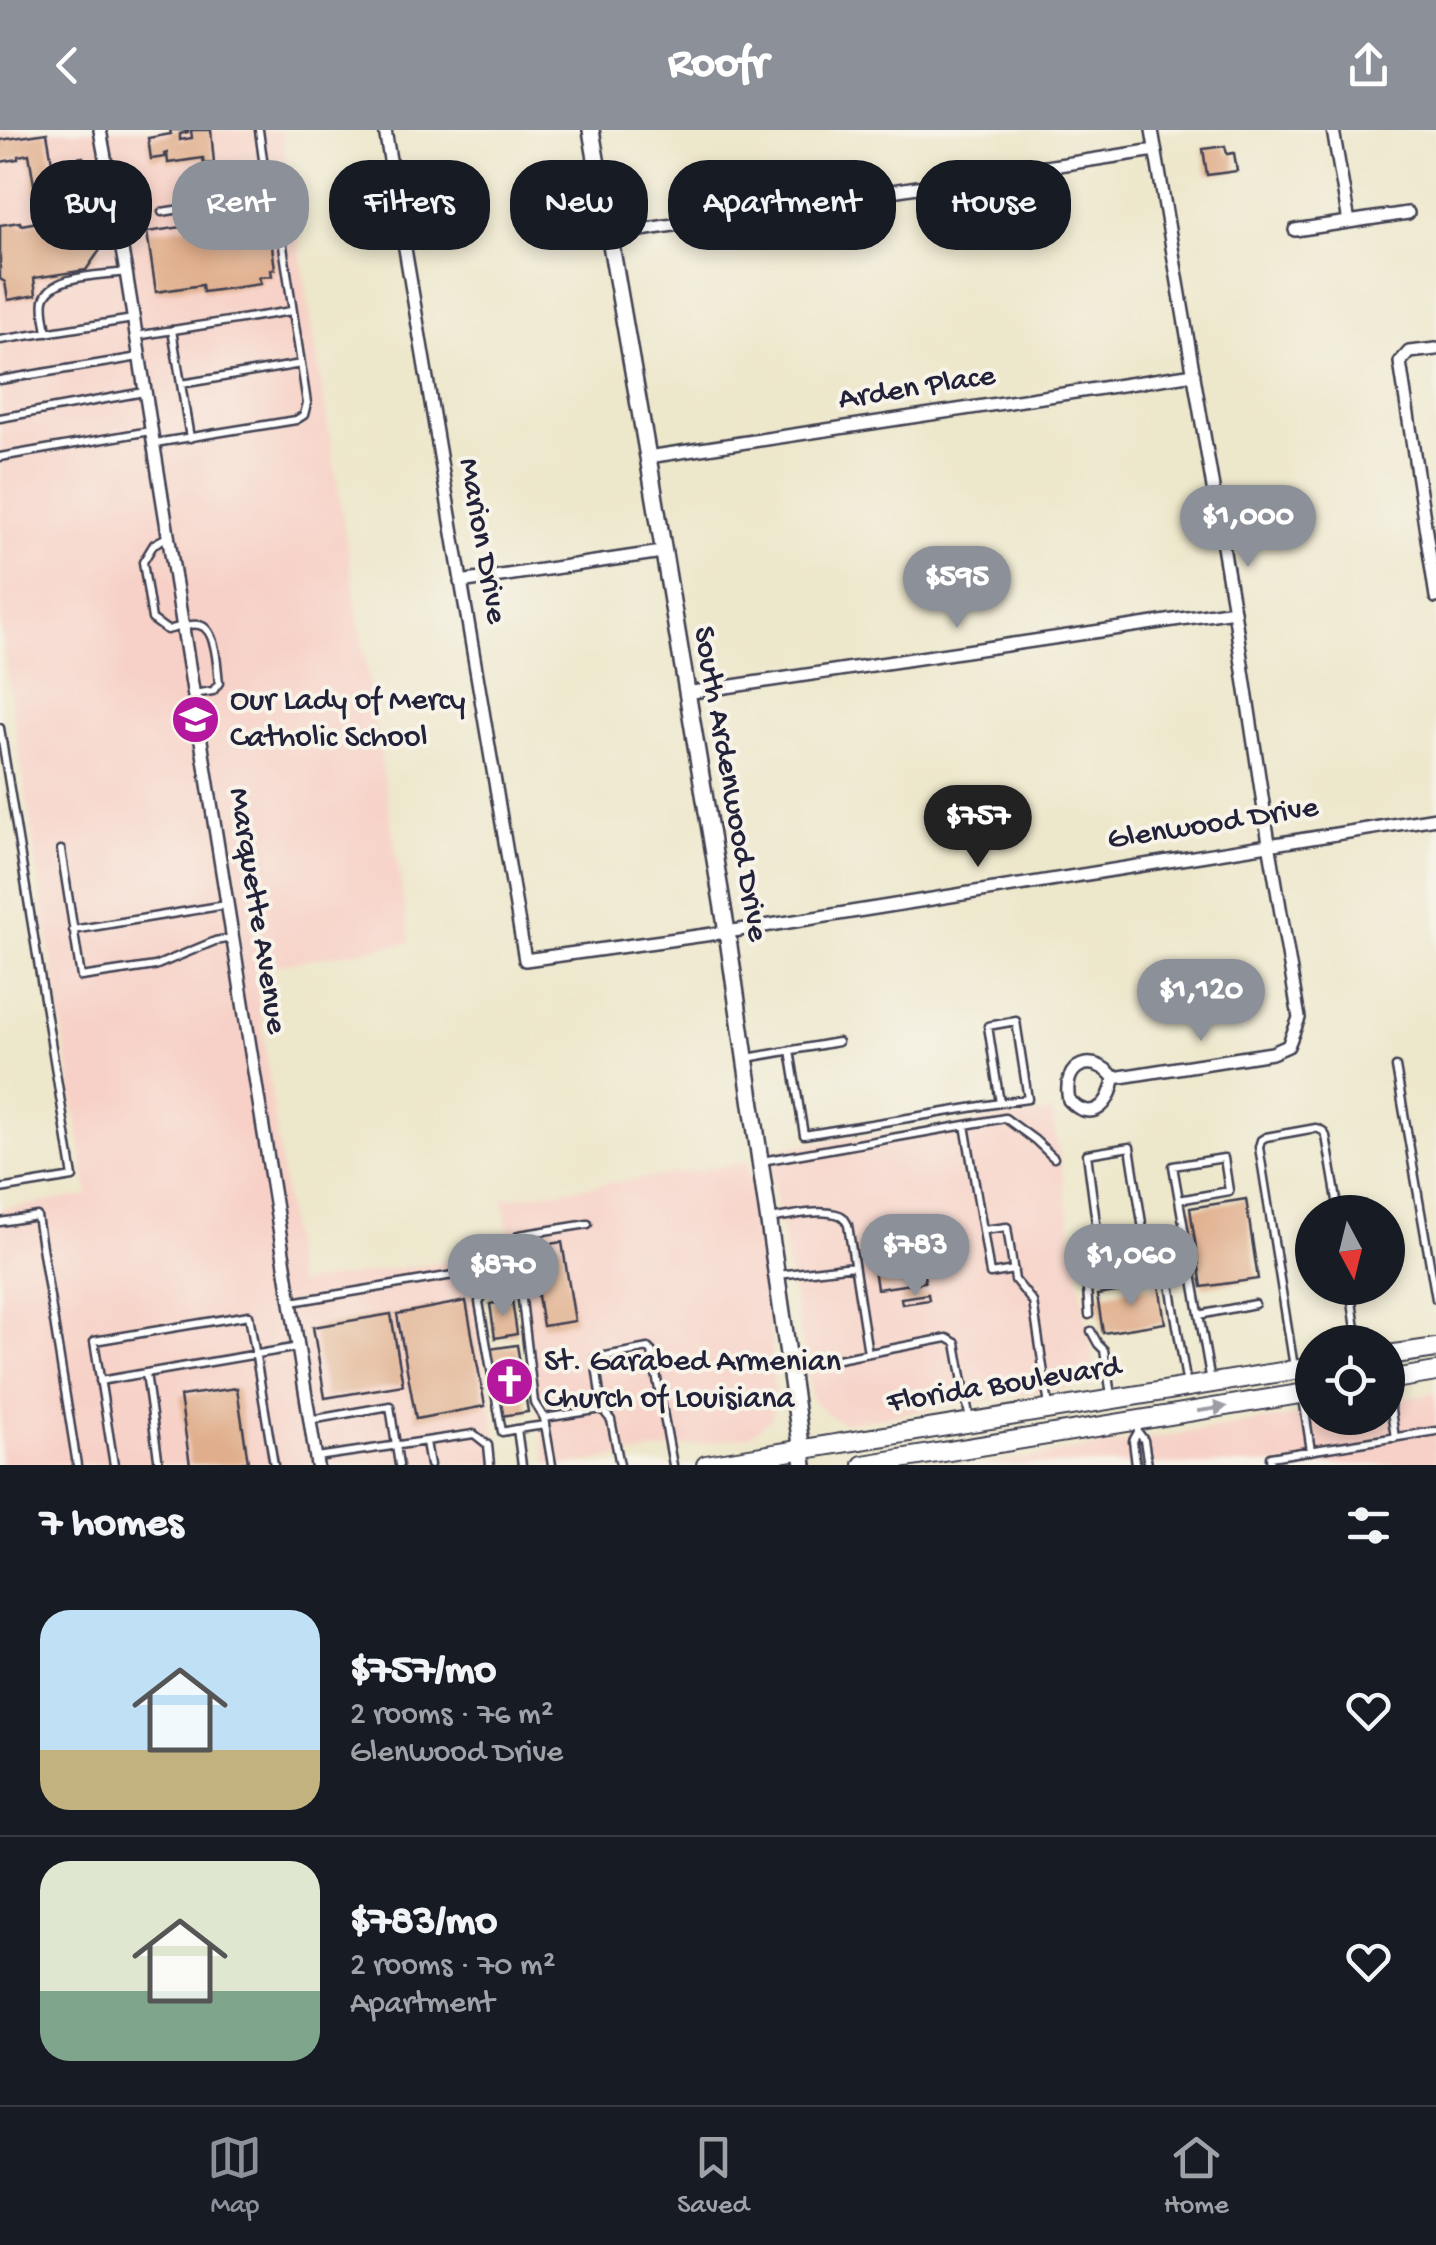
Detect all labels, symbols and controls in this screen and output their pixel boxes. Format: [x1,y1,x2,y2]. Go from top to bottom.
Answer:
icon: back [40,38,95,93]
icon: share [1341,38,1396,93]
text: Roofr [668,39,768,92]
chip: Buy [30,160,152,250]
chip: Rent [172,160,309,250]
chip: Filters [329,160,490,250]
chip: New [510,160,648,250]
chip: Apartment [668,160,896,250]
chip: House [916,160,1071,250]
street label: Arden Place [836,358,999,420]
street label: Marion Drive [448,455,514,627]
pin: $1,000 [1167,485,1329,570]
text: $1,000 [1202,498,1294,536]
pin: $595 [898,546,1016,631]
text: $595 [925,559,989,597]
street label: South Ardenwood Drive [683,624,775,945]
place label: Our Lady of Mercy Catholic School [230,683,466,758]
school or university icon: Our Lady of Mercy Catholic School [169,694,221,746]
street label: Marquette Avenue [218,785,294,1037]
pin: $757 [919,785,1037,870]
street label: Glenwood Drive [1105,789,1322,860]
text: $757 [946,798,1010,836]
pin: $1,120 [1120,959,1282,1044]
text: $1,120 [1159,972,1243,1010]
north arrow [1295,1195,1405,1305]
map controls [1295,1195,1405,1435]
pin: $783 [856,1214,974,1299]
pin: $1,060 [1050,1224,1212,1309]
text: $783 [882,1227,948,1265]
pin: $870 [444,1234,562,1319]
text: $1,060 [1086,1237,1176,1275]
text: $870 [470,1247,536,1285]
button: locate [1295,1325,1405,1435]
place label: St. Garabed Armenian Church of Louisiana [544,1344,841,1419]
street label: Florida Boulevard [884,1348,1126,1423]
church icon: St. Garabed Armenian Church of Louisiana [483,1355,535,1407]
one-way arrow [1196,1400,1228,1416]
icon: filters [1341,1498,1396,1553]
text: 7 homes [40,1501,183,1550]
text: $757/mo [350,1648,496,1697]
icon: home [120,1650,240,1770]
icon: heart [1341,1683,1396,1738]
text: 2 rooms · 76 m² [350,1697,553,1735]
text: Glenwood Drive [350,1735,563,1773]
text: $783/mo [350,1899,497,1948]
icon: home [120,1901,240,2021]
icon: heart [1341,1934,1396,1989]
text: 2 rooms · 70 m² [350,1948,555,1986]
text: Apartment [350,1986,494,2024]
tab: Map [207,2130,262,2223]
tab: Saved [677,2130,749,2223]
tab: Home [1164,2130,1229,2223]

